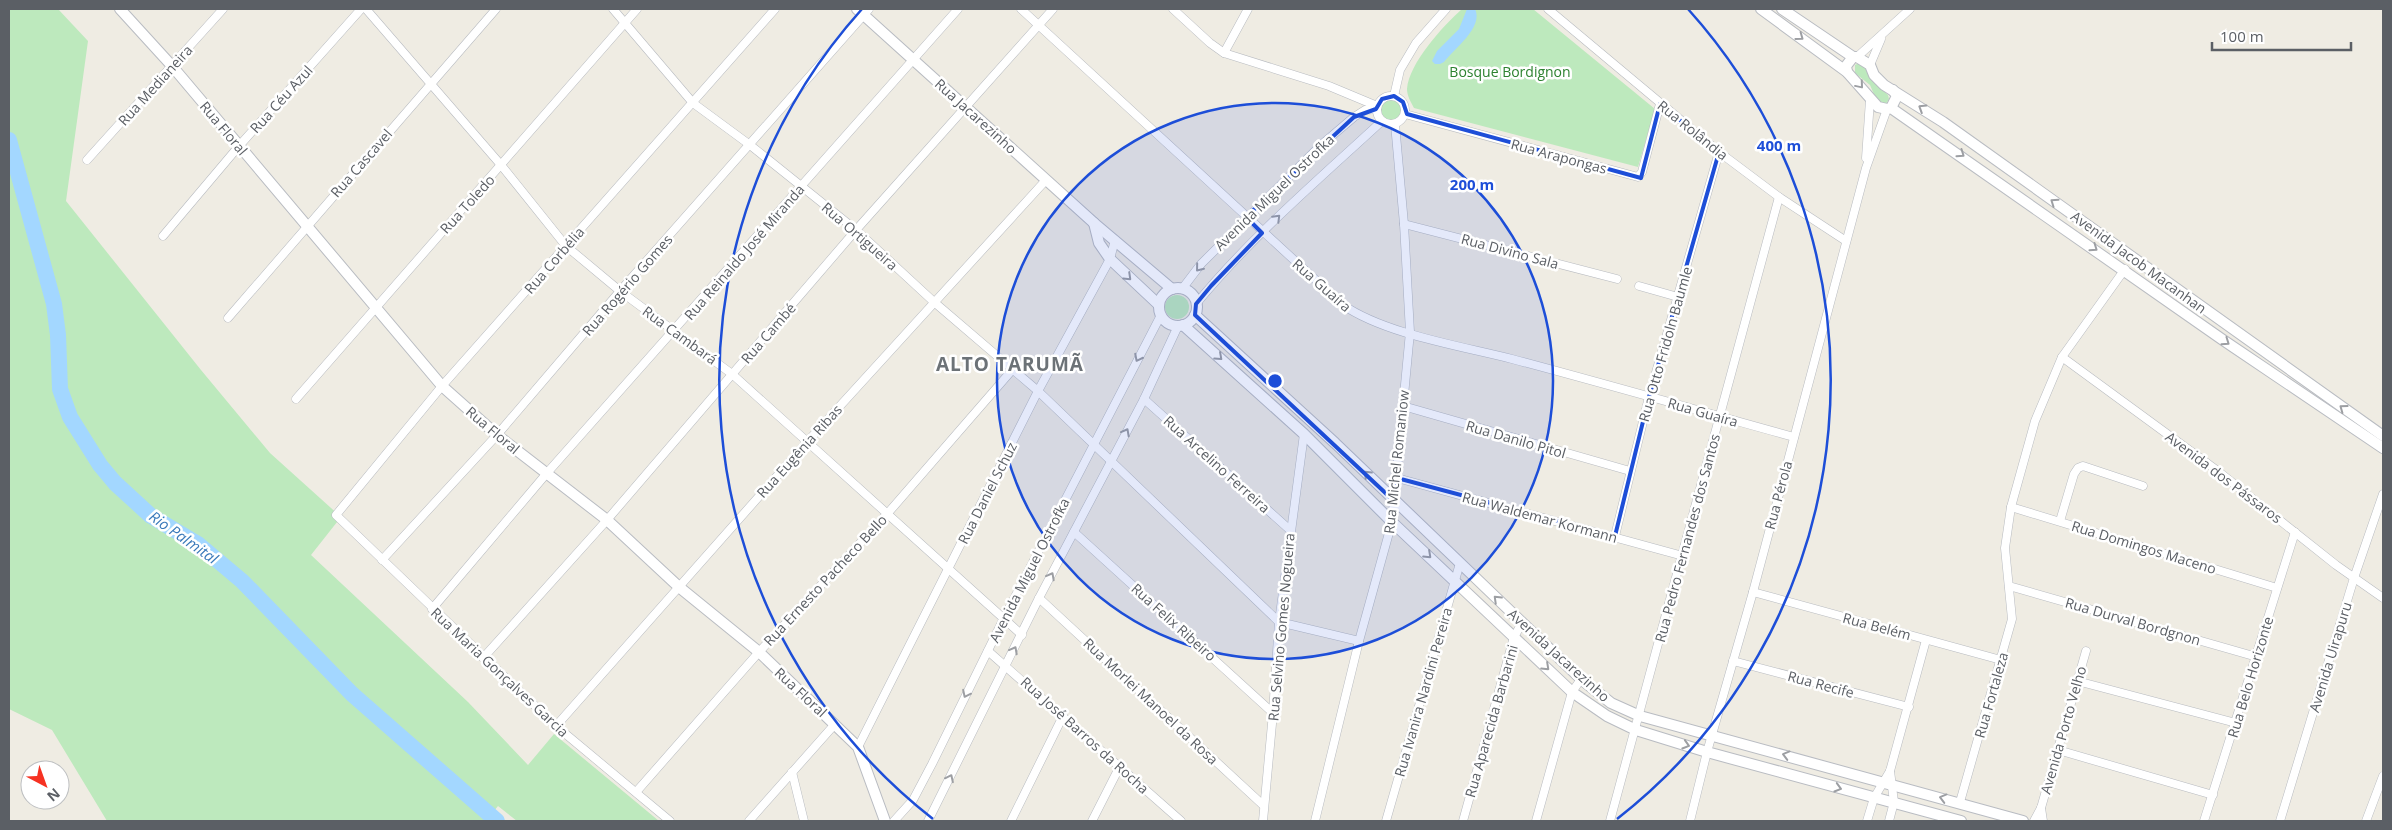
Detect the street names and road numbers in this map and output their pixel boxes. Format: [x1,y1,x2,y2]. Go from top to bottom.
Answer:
street label: Rua Medianeira [114,41,196,129]
street label: Rua Céu Azul [245,61,317,137]
street label: Rua Jacarezinho [931,74,1021,158]
street label: Rua Rolândia [1654,96,1732,164]
street label: Rua Floral [196,97,252,159]
street label: Rua Cascavel [326,125,396,201]
street label: Avenida Miguel Ostrofka [1210,130,1338,254]
street label: Rua Arapongas [1509,134,1609,178]
street label: Rua Toledo [435,170,499,238]
street label: Rua Reinaldo José Miranda [680,180,808,324]
street label: Rua Ortigueira [818,198,902,274]
street label: Avenida Jacob Macanhan [2067,206,2211,318]
street label: Rua Corbélia [520,222,588,298]
street label: Rua Divino Sala [1459,229,1561,273]
street label: Rua Rogério Gomes [578,230,677,340]
street label: Rua Guaíra [1289,254,1355,316]
street label: Rua Otto Fridoln Baumle [1634,264,1696,424]
street label: Rua Cambé [736,299,800,367]
street label: Rua Cambará [639,301,721,369]
street label: Rua Michel Romaniow [1379,389,1413,535]
street label: Rua Guaíra [1666,393,1740,431]
street label: Rua Eugênia Ribas [752,400,846,502]
street label: Rua Floral [462,402,524,458]
street label: Rua Arcelino Ferreira [1160,411,1274,517]
street label: Rua Danilo Pitol [1464,416,1568,462]
street label: Avenida dos Pássaros [2162,427,2286,527]
street label: Rua Pedro Fernandes dos Santos [1650,431,1724,644]
street label: Rua Daniel Schuz [953,438,1021,547]
street label: Rua Pérola [1760,459,1796,531]
street label: Rua Waldemar Kormann [1460,487,1620,547]
street label: Avenida Miguel Ostrofka [984,495,1074,645]
street label: Rua Ernesto Pacheco Bello [759,510,891,650]
street label: Rua Domingos Maceno [2069,516,2219,578]
street label: Rua Selvino Gomes Nogueira [1263,532,1299,722]
street label: Rua Felix Ribeiro [1127,579,1221,665]
street label: Rua Durval Bordgnon [2063,593,2203,649]
street label: Avenida Uirapuru [2304,599,2356,715]
street label: Rua Maria Gonçalves Garcia [427,603,573,741]
street label: Avenida Jacarezinho [1504,604,1614,706]
street label: Rua Ivanira Nardini Pereira [1390,605,1456,779]
street label: Rua Belém [1841,608,1913,644]
street label: Rua Belo Horizonte [2223,614,2277,740]
street label: Rua Morlei Manoel da Rosa [1079,633,1223,769]
street label: Rua Aparecida Barbarini [1460,642,1522,800]
street label: Rua Fortaleza [1970,650,2012,740]
street label: Rua Floral [771,663,831,721]
street label: Avenida Porto Velho [2036,664,2090,796]
street label: Rua Recife [1786,666,1856,702]
street label: Rua José Barros da Rocha [1017,672,1153,798]

